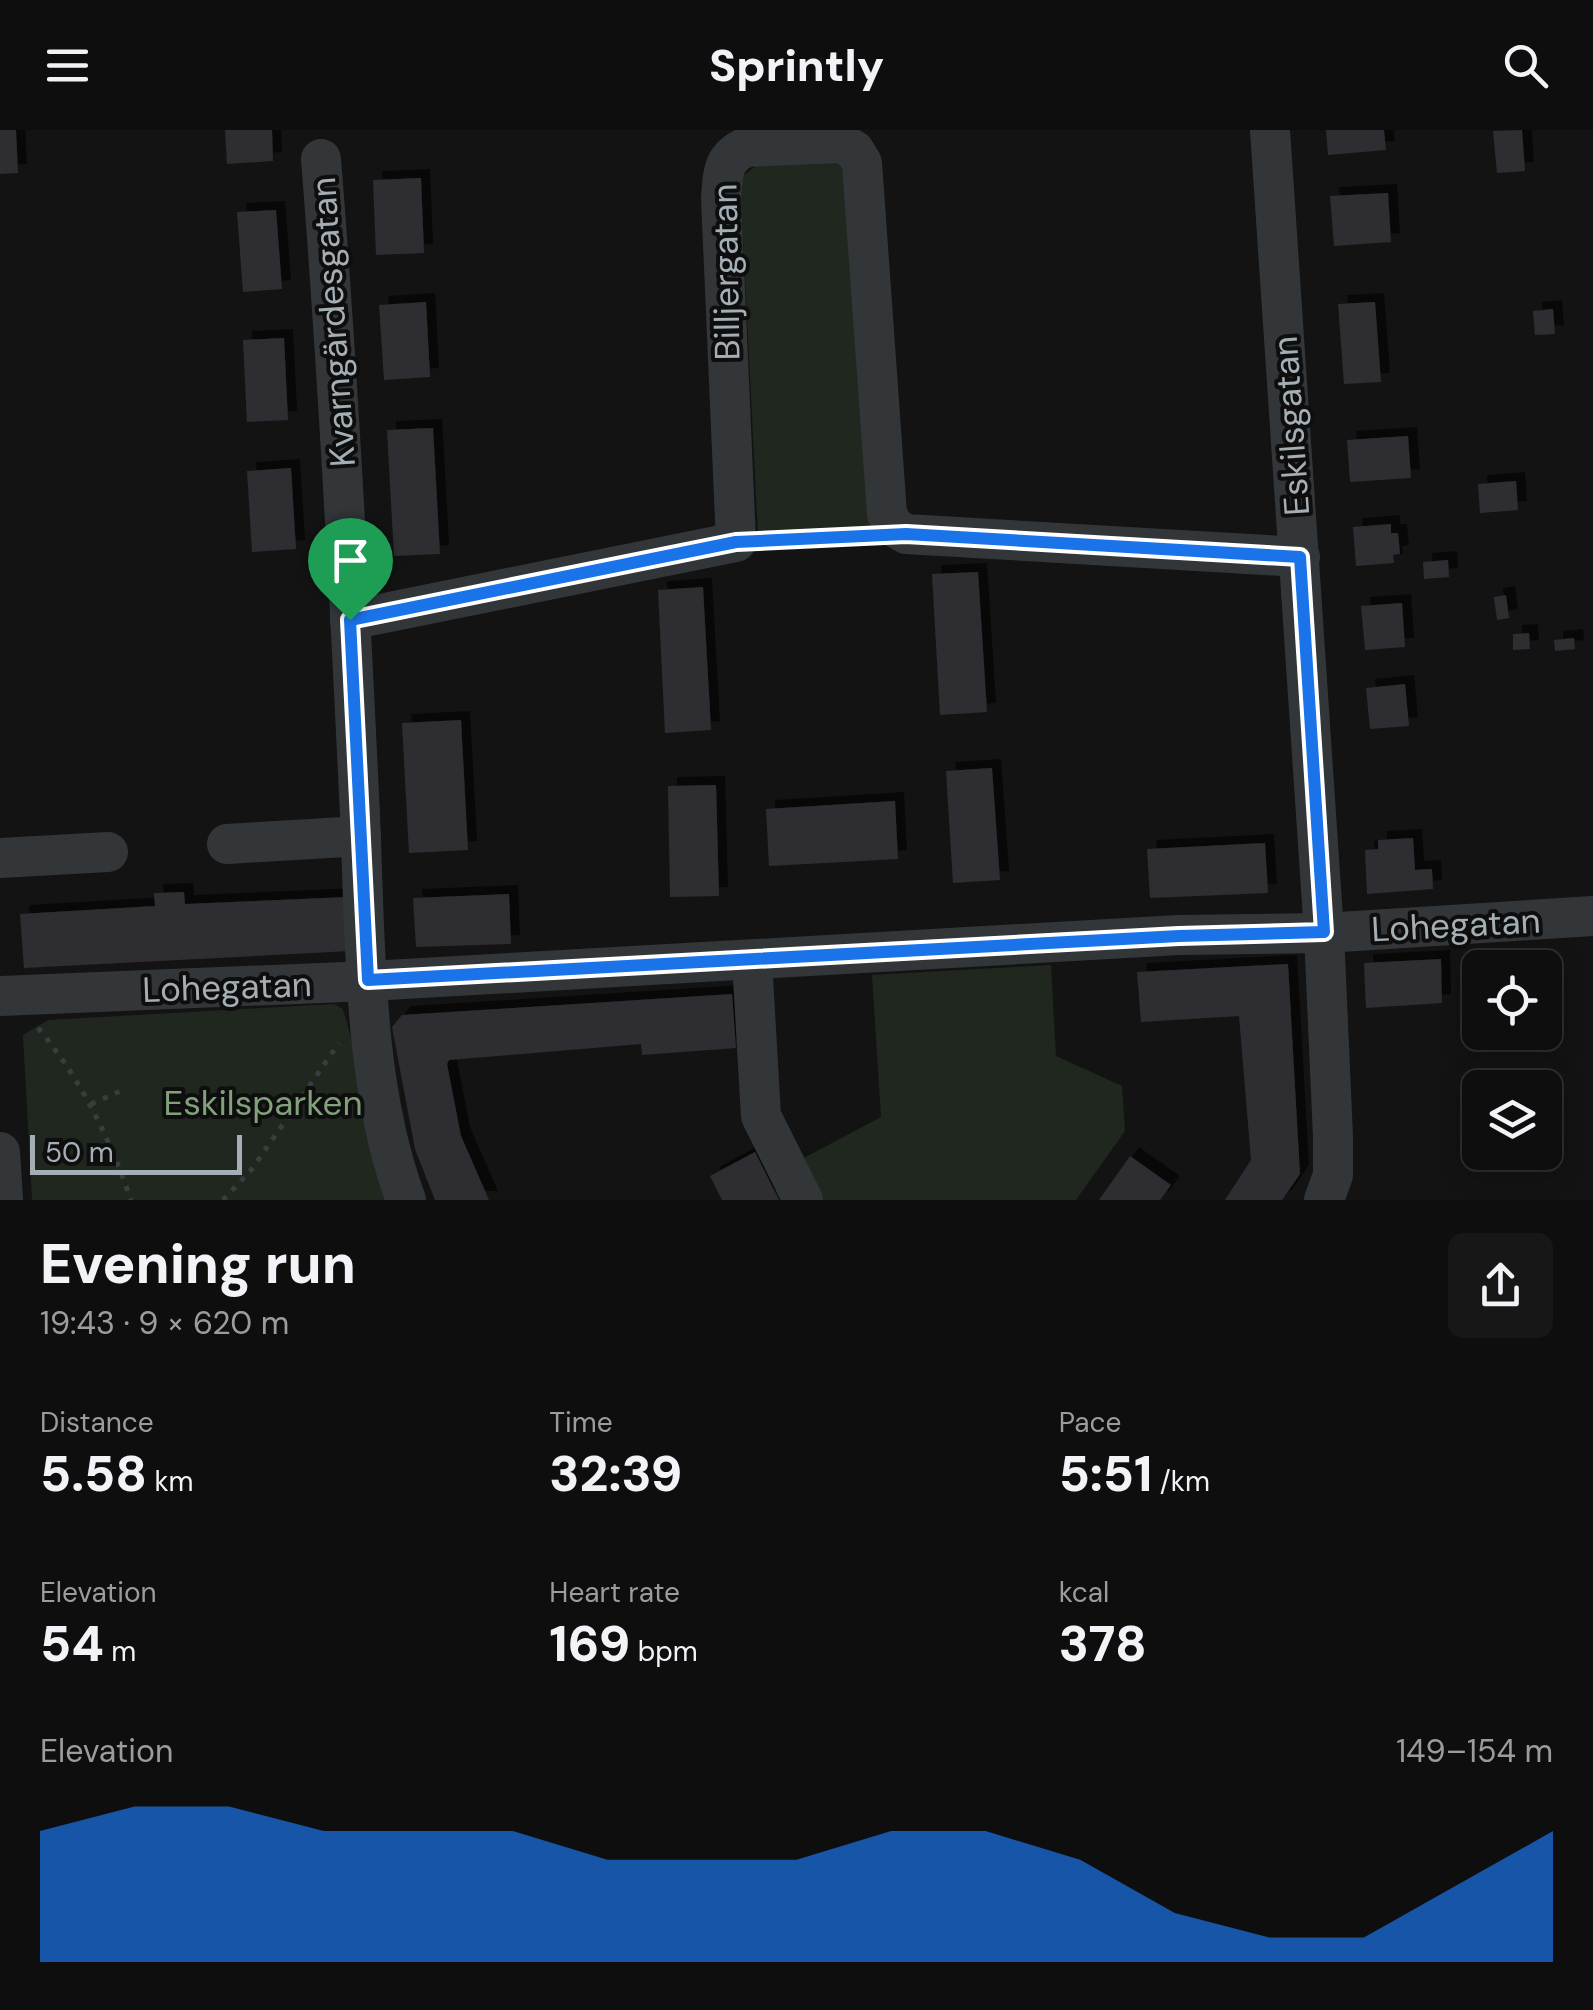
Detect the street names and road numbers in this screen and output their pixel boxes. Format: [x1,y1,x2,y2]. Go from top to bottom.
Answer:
street label: Kvarngärdesgatan [300,176,366,468]
street label: Billjergatan [701,183,751,361]
street label: Eskilsgatan [1262,335,1320,517]
street label: Lohegatan [1370,898,1542,952]
street label: Lohegatan [142,961,312,1013]

